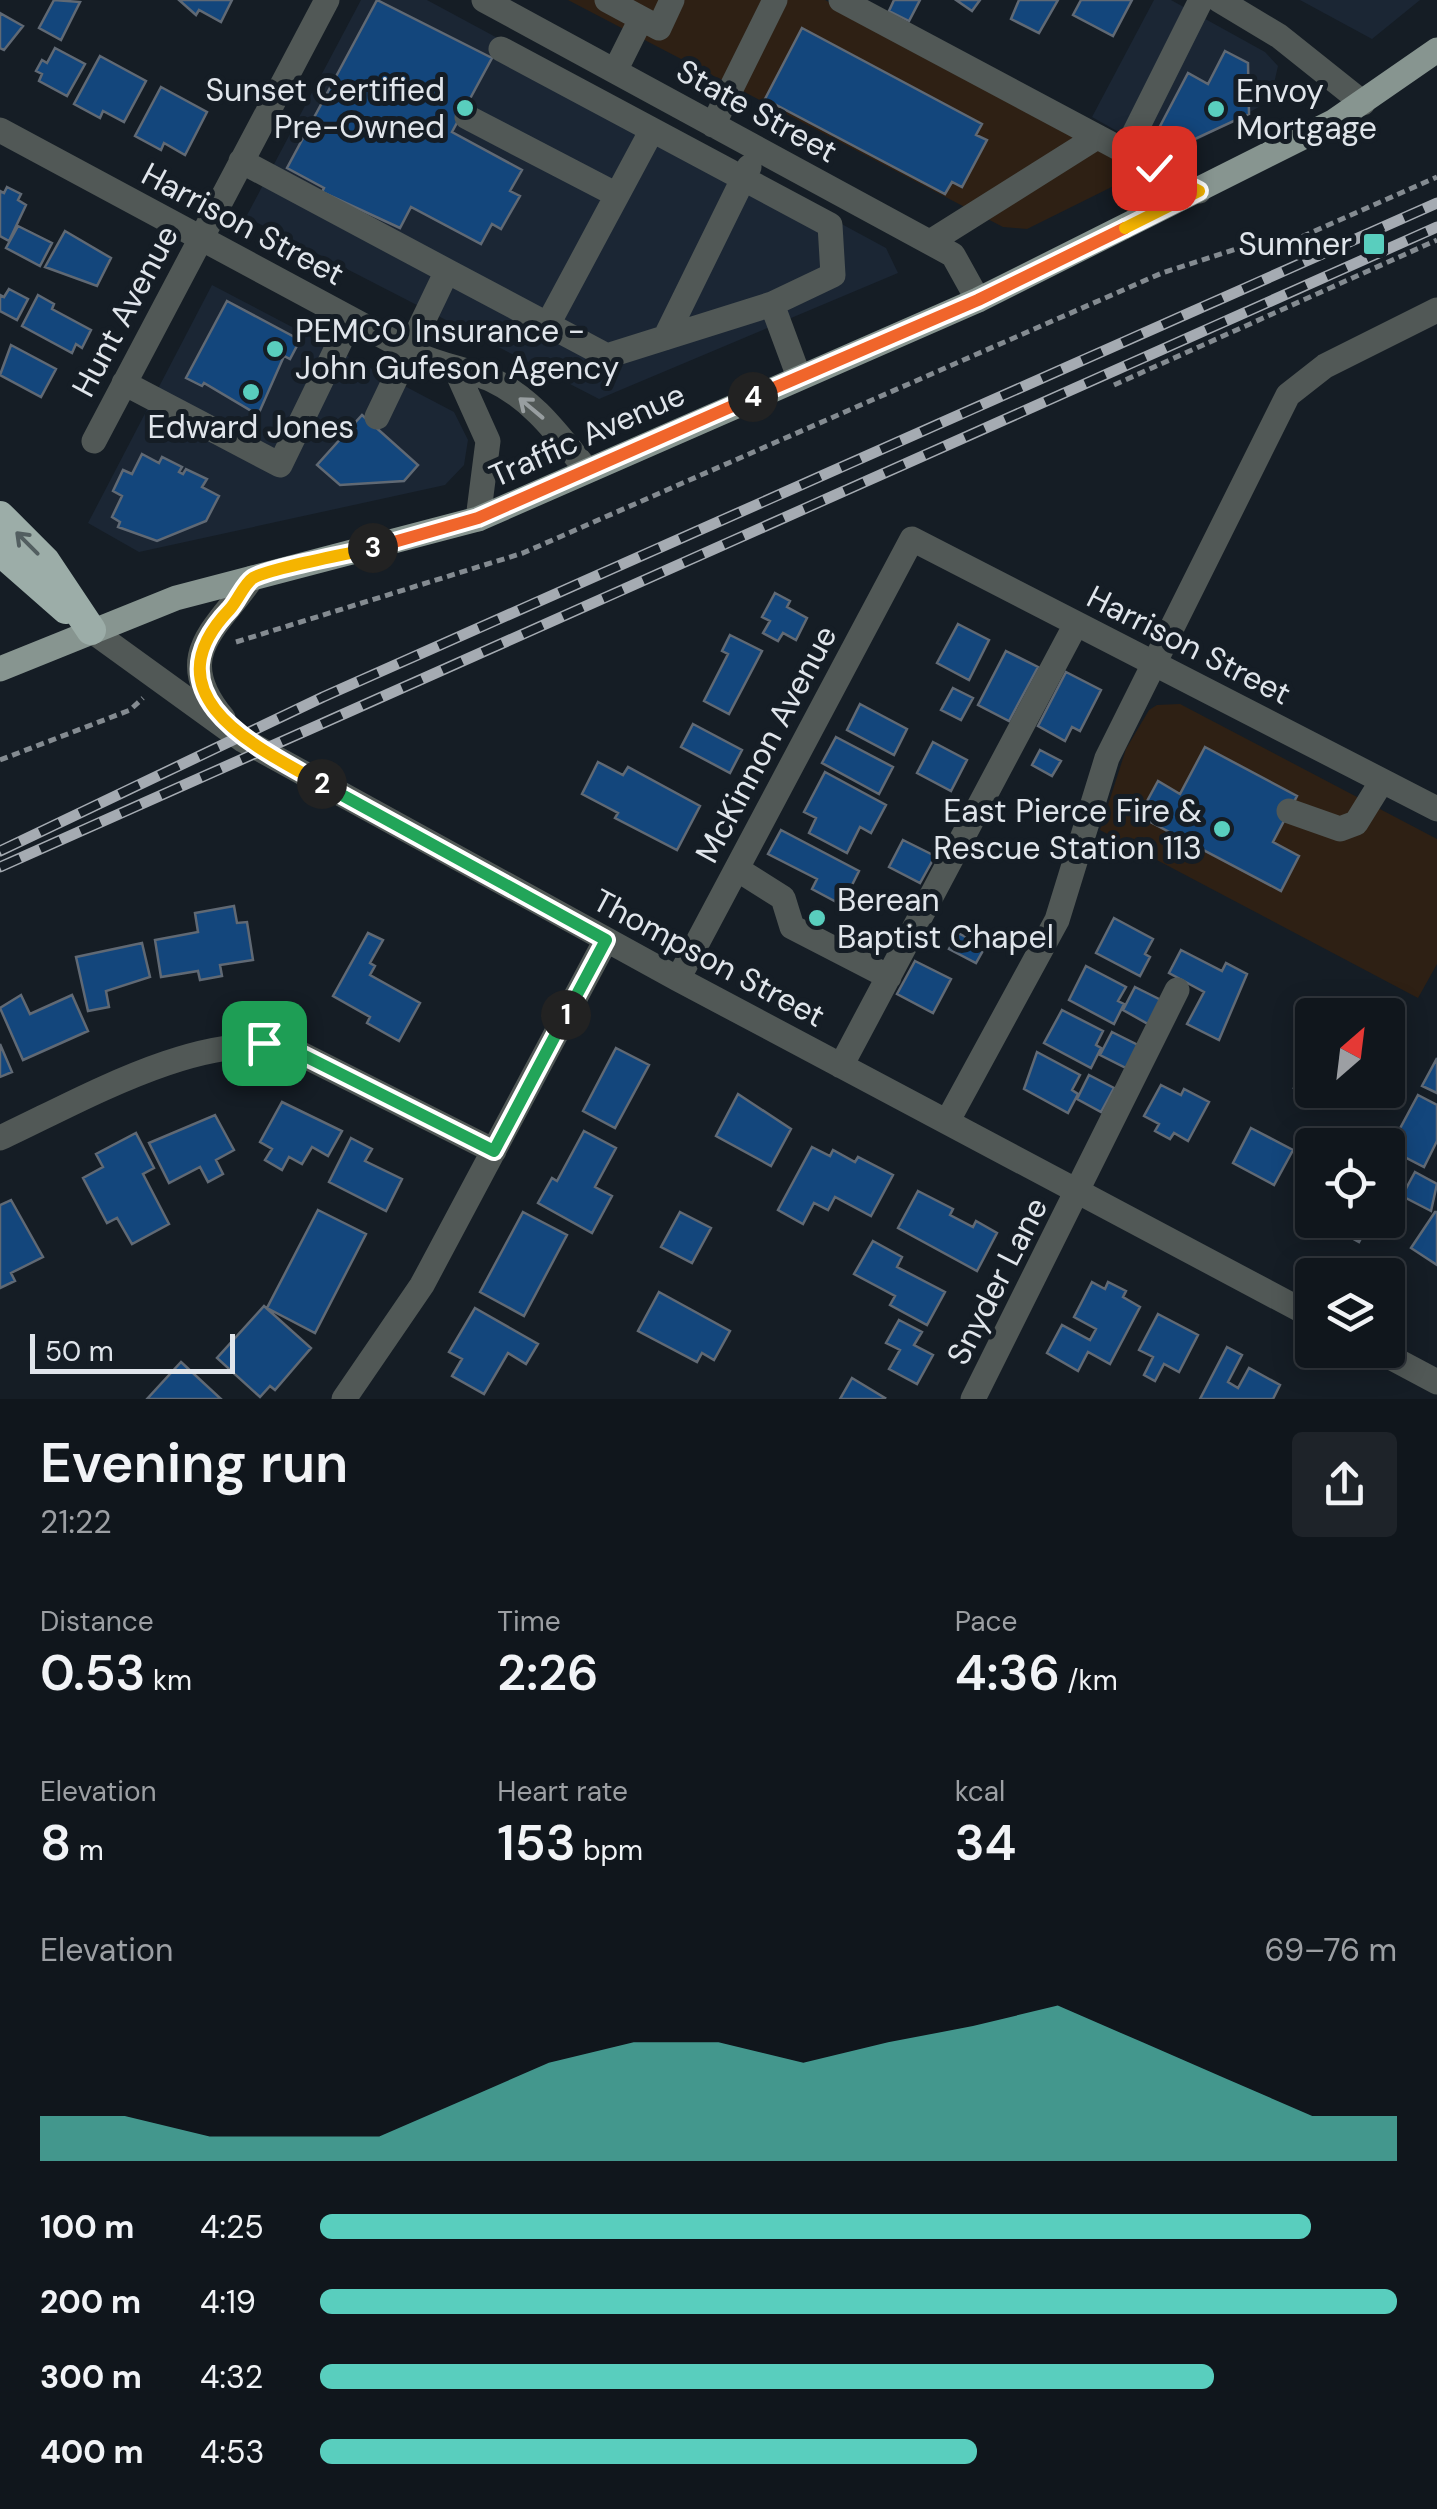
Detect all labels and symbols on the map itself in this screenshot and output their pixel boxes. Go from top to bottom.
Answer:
street label: State Street [669,50,845,172]
place label: Sunset Certified Pre-Owned [206,69,445,148]
place label: Envoy Mortgage [1236,70,1377,149]
marker: Sunset Certified Pre-Owned [454,97,476,119]
marker: Envoy Mortgage [1205,98,1227,120]
pin [1112,126,1197,211]
street label: Harrison Street [135,153,351,295]
street label: Hunt Avenue [62,218,188,404]
place label: Sumner [1238,223,1352,265]
marker: Sumner [1361,231,1387,257]
place label: PEMCO Insurance - John Gufeson Agency [295,310,620,389]
marker: PEMCO Insurance - John Gufeson Agency [264,338,286,360]
pin: 4 [728,372,778,422]
street label: Traffic Avenue [483,373,691,497]
marker: Edward Jones [240,381,262,403]
one-way arrow [519,397,544,420]
place label: Edward Jones [148,406,354,448]
pin: 3 [348,523,398,573]
one-way arrow [16,532,40,556]
street label: Harrison Street [1080,576,1298,714]
street label: McKinnon Avenue [686,618,846,870]
pin: 2 [297,759,347,809]
place label: East Pierce Fire & Rescue Station 113 [933,790,1202,869]
marker: East Pierce Fire & Rescue Station 113 [1211,818,1233,840]
street label: Thompson Street [586,879,832,1037]
place label: Berean Baptist Chapel [837,879,1054,958]
marker: Berean Baptist Chapel [806,907,828,929]
pin: 1 [541,990,591,1040]
north arrow [1295,998,1405,1108]
pin [222,1001,307,1086]
street label: Snyder Lane [937,1190,1057,1372]
scale bar [30,1329,235,1374]

